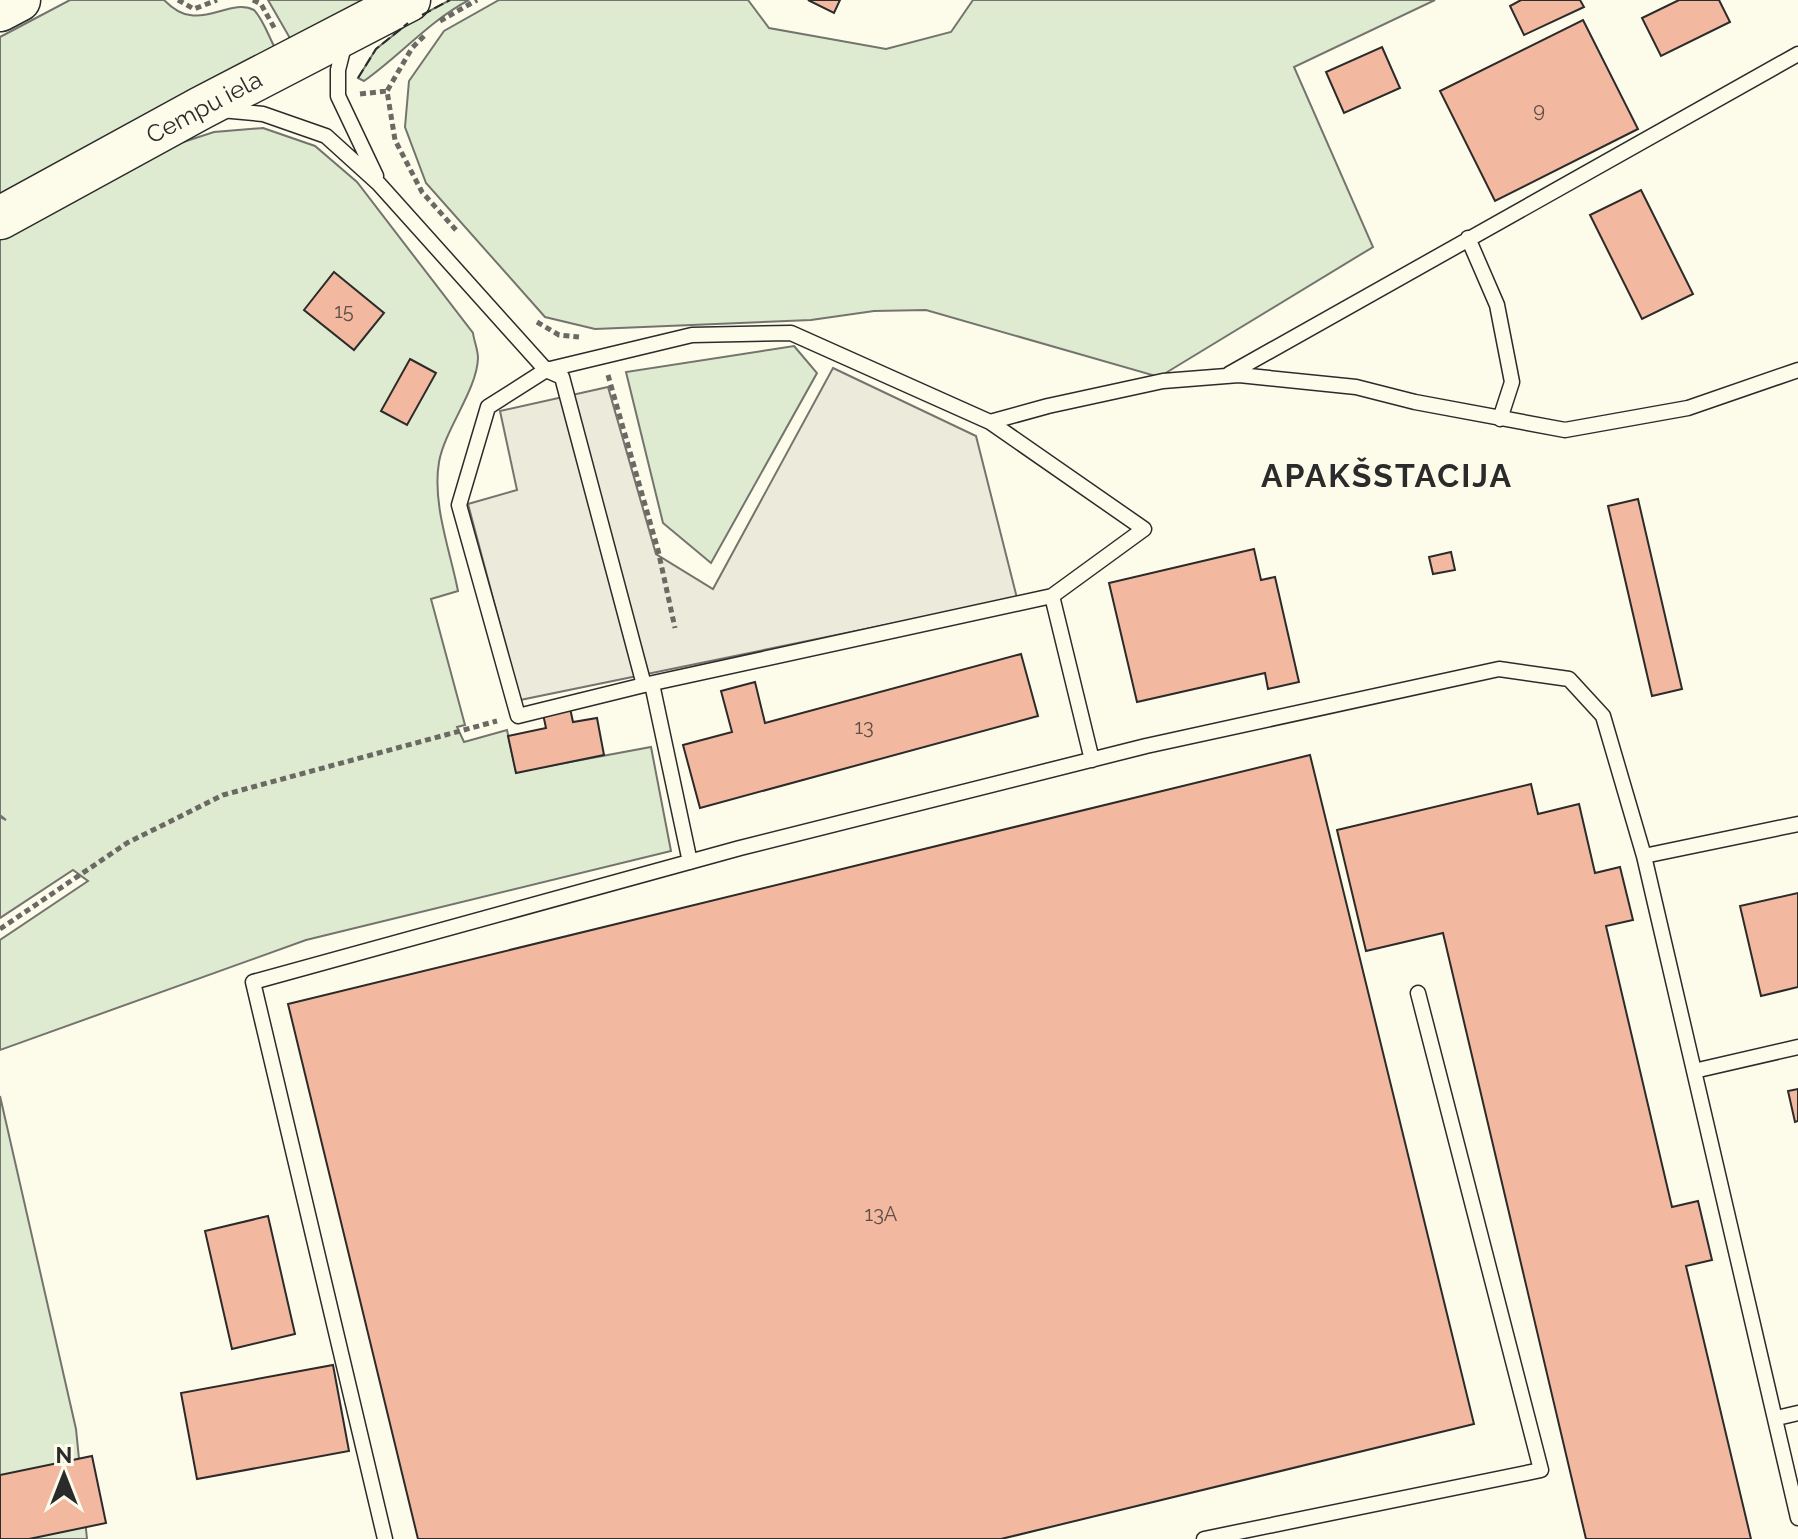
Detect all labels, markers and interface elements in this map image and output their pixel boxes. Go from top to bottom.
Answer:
street label: Cempu iela [141,64,267,150]
house number: 9 [1533,98,1545,122]
house number: 15 [334,299,354,323]
district label: APAKŠSTACIJA [1261,457,1513,494]
house number: 13 [854,715,874,739]
house number: 13A [865,1202,898,1226]
north arrow [24,1435,104,1515]
text: N [56,1442,72,1468]

